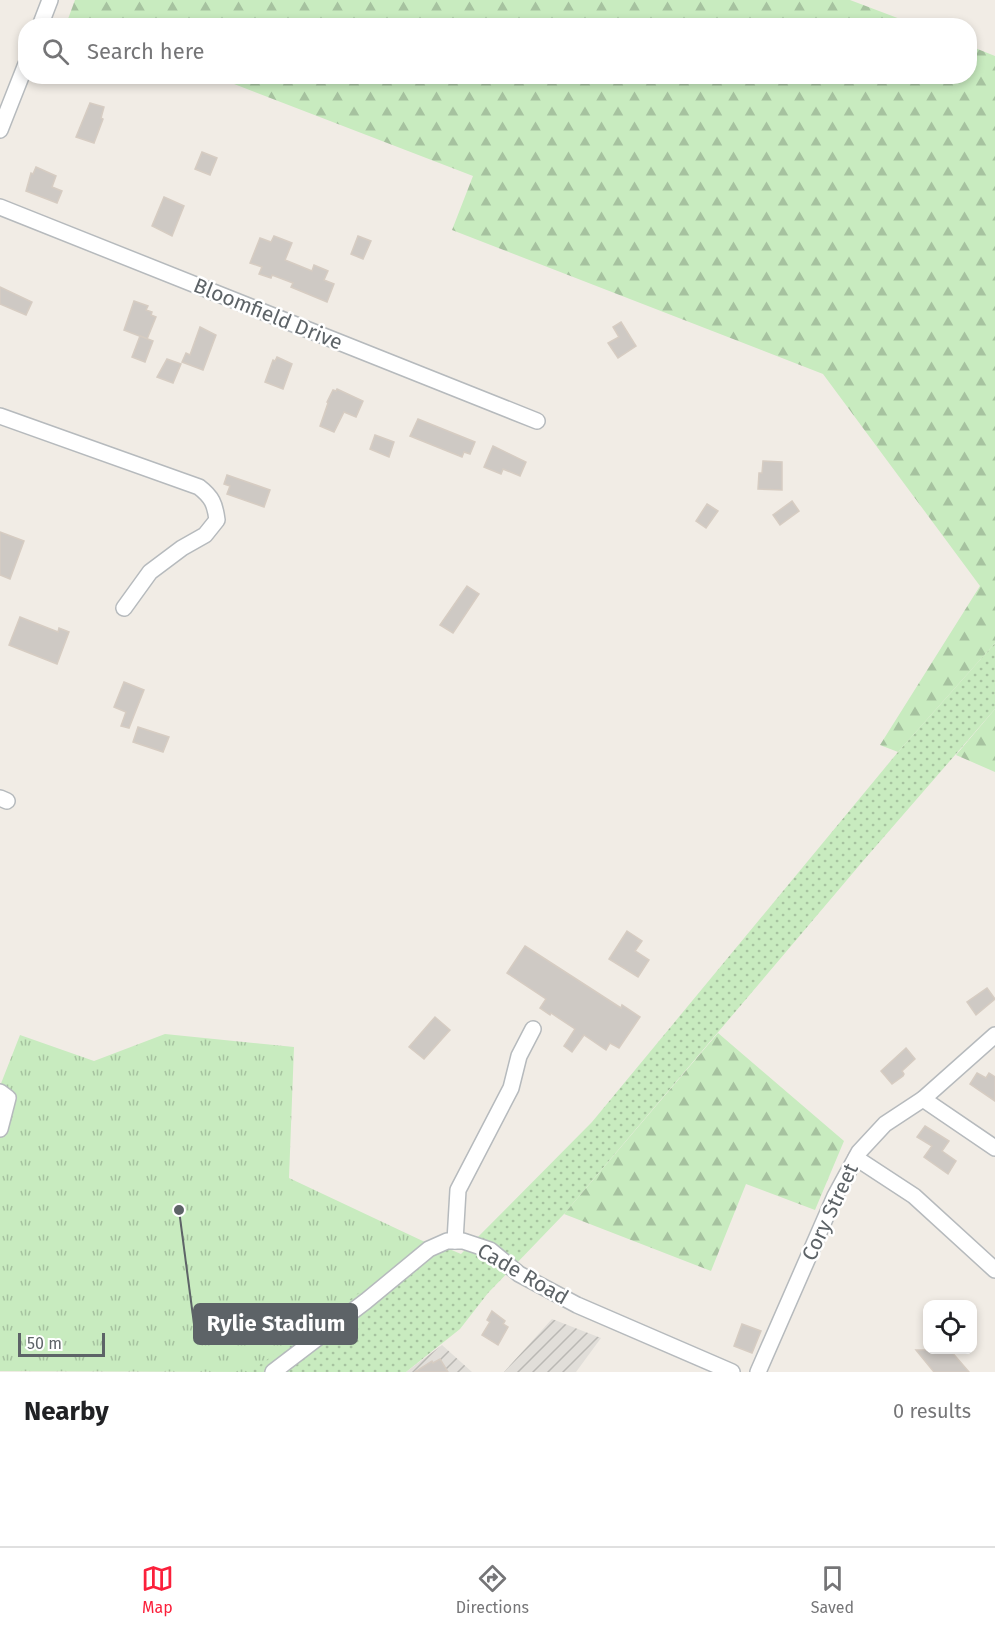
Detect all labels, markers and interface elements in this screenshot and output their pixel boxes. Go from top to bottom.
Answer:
search box [18,18,977,84]
icon: search [39,35,72,68]
text: Search here [87,38,205,65]
street label: Bloomfield Drive [190,272,346,356]
street label: Cory Street [796,1159,864,1265]
street label: Cade Road [473,1237,573,1311]
map controls [923,1300,977,1354]
button: locate [923,1300,977,1354]
callout: Rylie Stadium [194,1304,357,1344]
text: Rylie Stadium [207,1310,345,1337]
scale bar [18,1330,105,1358]
text: 50 m [27,1334,62,1353]
text: Nearby [24,1396,109,1427]
text: 0 results [893,1399,971,1423]
tab: Map [141,1562,174,1617]
tab: Directions [456,1562,529,1617]
tab: Saved [811,1562,854,1617]

